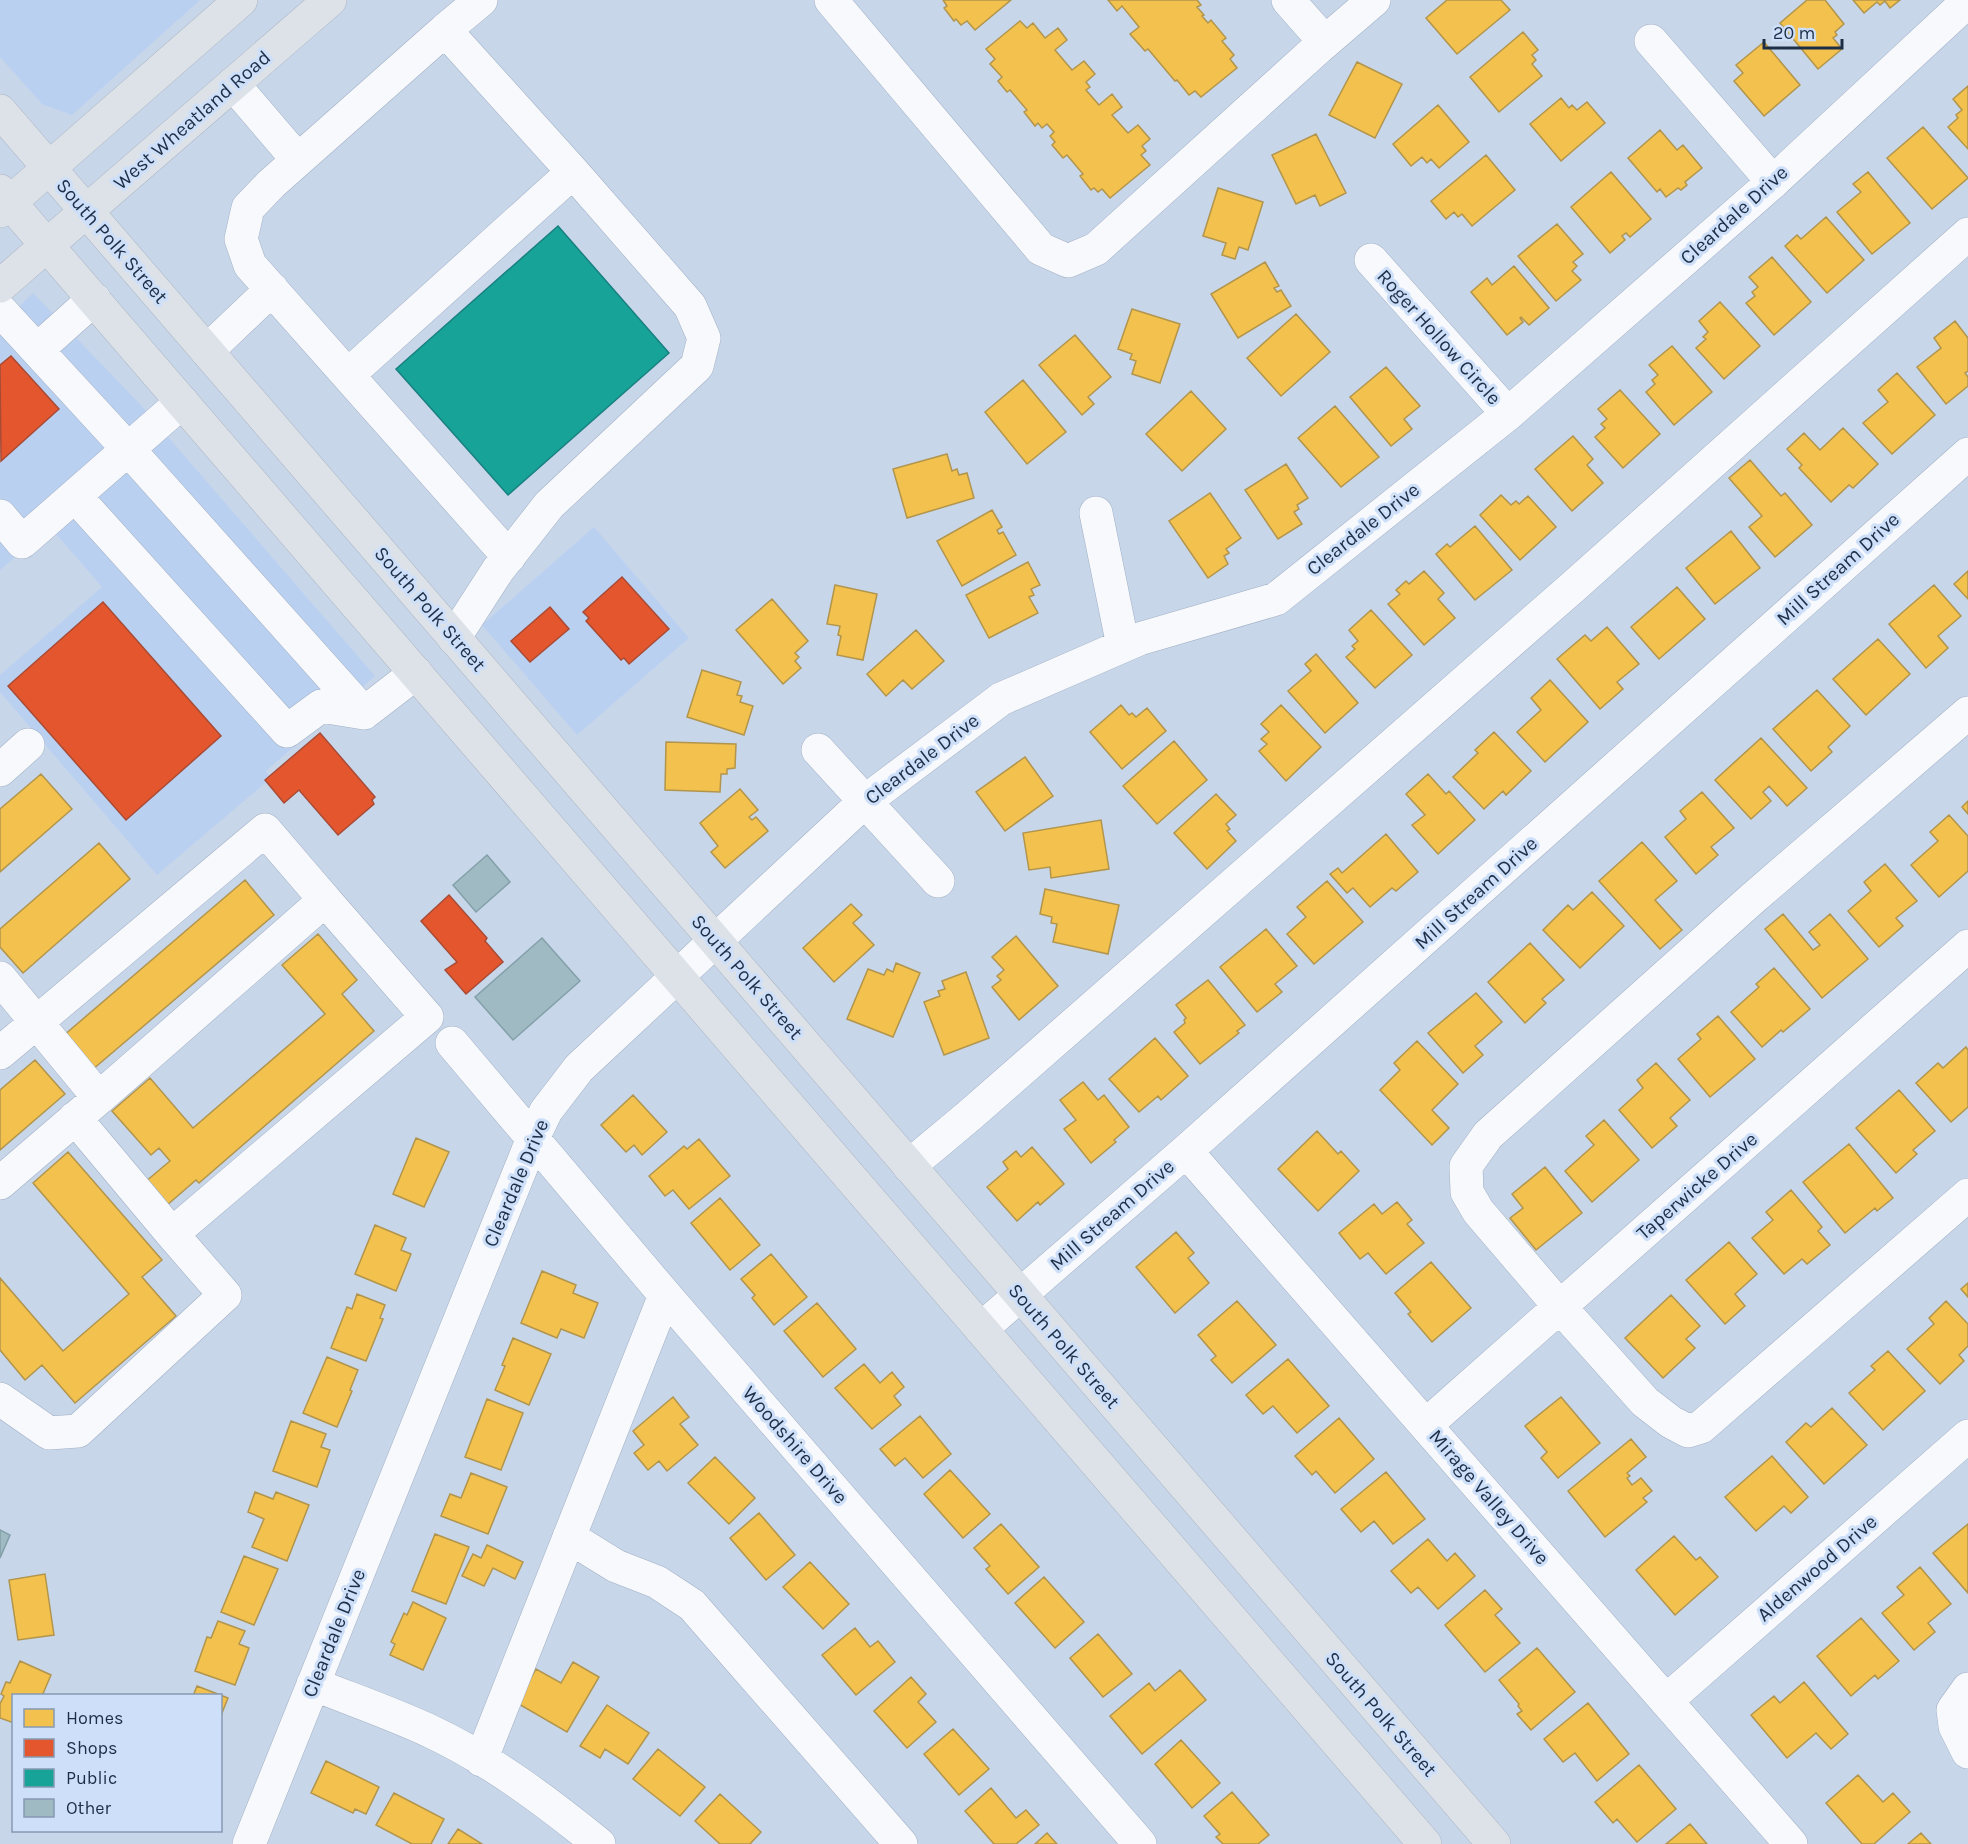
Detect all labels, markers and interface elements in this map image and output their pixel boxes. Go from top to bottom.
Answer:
scale bar [1764,12,1842,50]
text: 20 m [1773,22,1815,44]
street label: West Wheatland Road [109,46,275,194]
street label: Cleardale Drive [1676,161,1792,269]
street label: South Polk Street [51,174,173,309]
street label: Roger Hollow Circle [1372,265,1506,409]
street label: Cleardale Drive [1302,478,1424,580]
street label: Mill Stream Drive [1772,508,1904,630]
street label: South Polk Street [369,542,491,677]
street label: Cleardale Drive [861,709,983,809]
street label: Mill Stream Drive [1410,832,1542,954]
street label: South Polk Street [686,910,808,1045]
street label: Cleardale Drive [479,1116,553,1250]
street label: Taperwicke Drive [1632,1127,1762,1245]
street label: Mill Stream Drive [1045,1155,1179,1275]
street label: South Polk Street [1003,1279,1125,1414]
street label: Woodshire Drive [738,1381,852,1509]
street label: Mirage Valley Drive [1424,1425,1554,1569]
street label: Aldenwood Drive [1752,1510,1882,1626]
street label: Cleardale Drive [298,1565,370,1701]
street label: South Polk Street [1320,1647,1442,1782]
legend [12,1694,222,1832]
text: Homes [66,1707,123,1729]
text: Shops [66,1737,118,1759]
text: Public [66,1767,117,1789]
text: Other [66,1797,111,1819]

